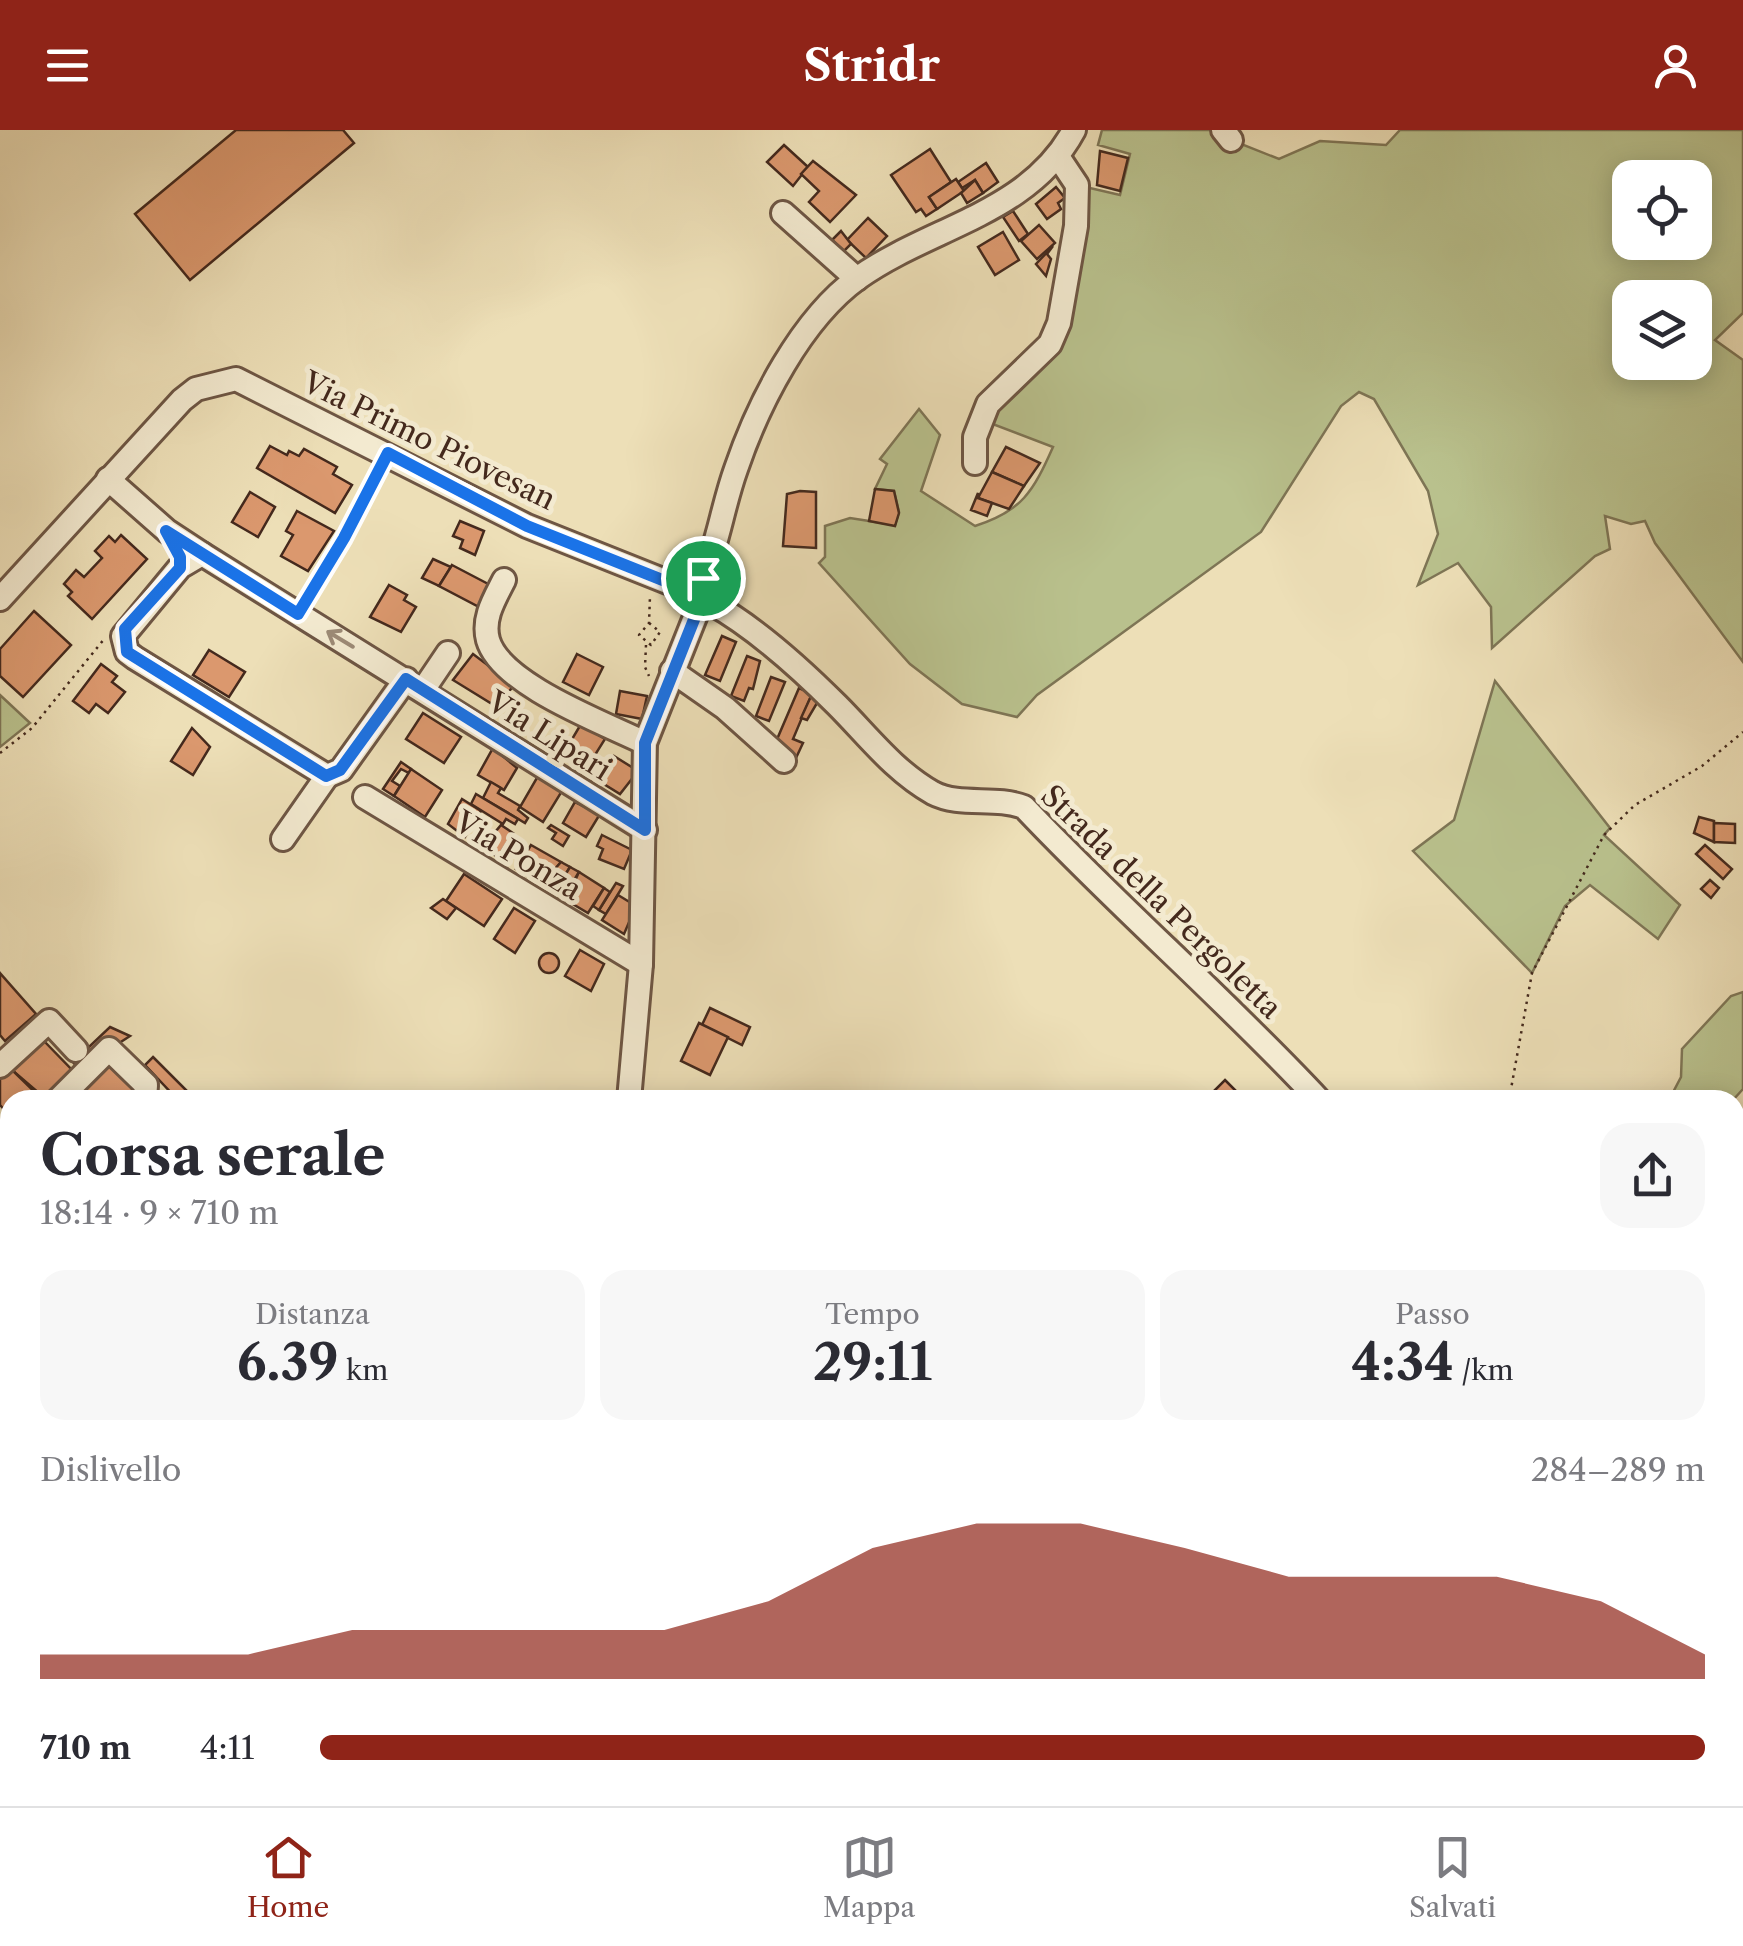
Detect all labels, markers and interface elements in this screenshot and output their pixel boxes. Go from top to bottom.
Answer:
text: Stridr [803,37,940,93]
icon: menu [40,38,95,93]
icon: person [1648,38,1703,93]
map controls [1612,160,1712,380]
button: locate [1612,160,1712,260]
button: layers [1612,280,1712,380]
street label: Via Primo Piovesan [296,363,562,518]
pin [661,536,746,621]
icon: arrive [676,551,731,606]
one-way arrow [326,629,355,649]
street label: Via Lipari [480,682,618,788]
street label: Strada della Pergoletta [1033,777,1289,1026]
street label: Via Ponza [447,803,589,908]
text: Corsa serale [40,1122,385,1189]
button: share [1600,1123,1705,1228]
text: 18:14 · 9 × 710 m [40,1193,279,1232]
text: Distanza [255,1297,370,1331]
text: Tempo [825,1297,920,1331]
text: Passo [1395,1297,1470,1331]
text: 6.39 [237,1331,339,1393]
text: 29:11 [813,1331,932,1393]
text: 4:34 [1351,1331,1454,1393]
text: km [339,1353,388,1387]
text: /km [1454,1353,1514,1387]
text: Dislivello [40,1450,182,1489]
text: 284–289 m [1531,1450,1705,1489]
text: 710 m [40,1728,131,1767]
text: 4:11 [200,1728,254,1767]
tab: Home [247,1830,329,1924]
tab: Mappa [823,1830,915,1924]
tab: Salvati [1409,1830,1496,1924]

